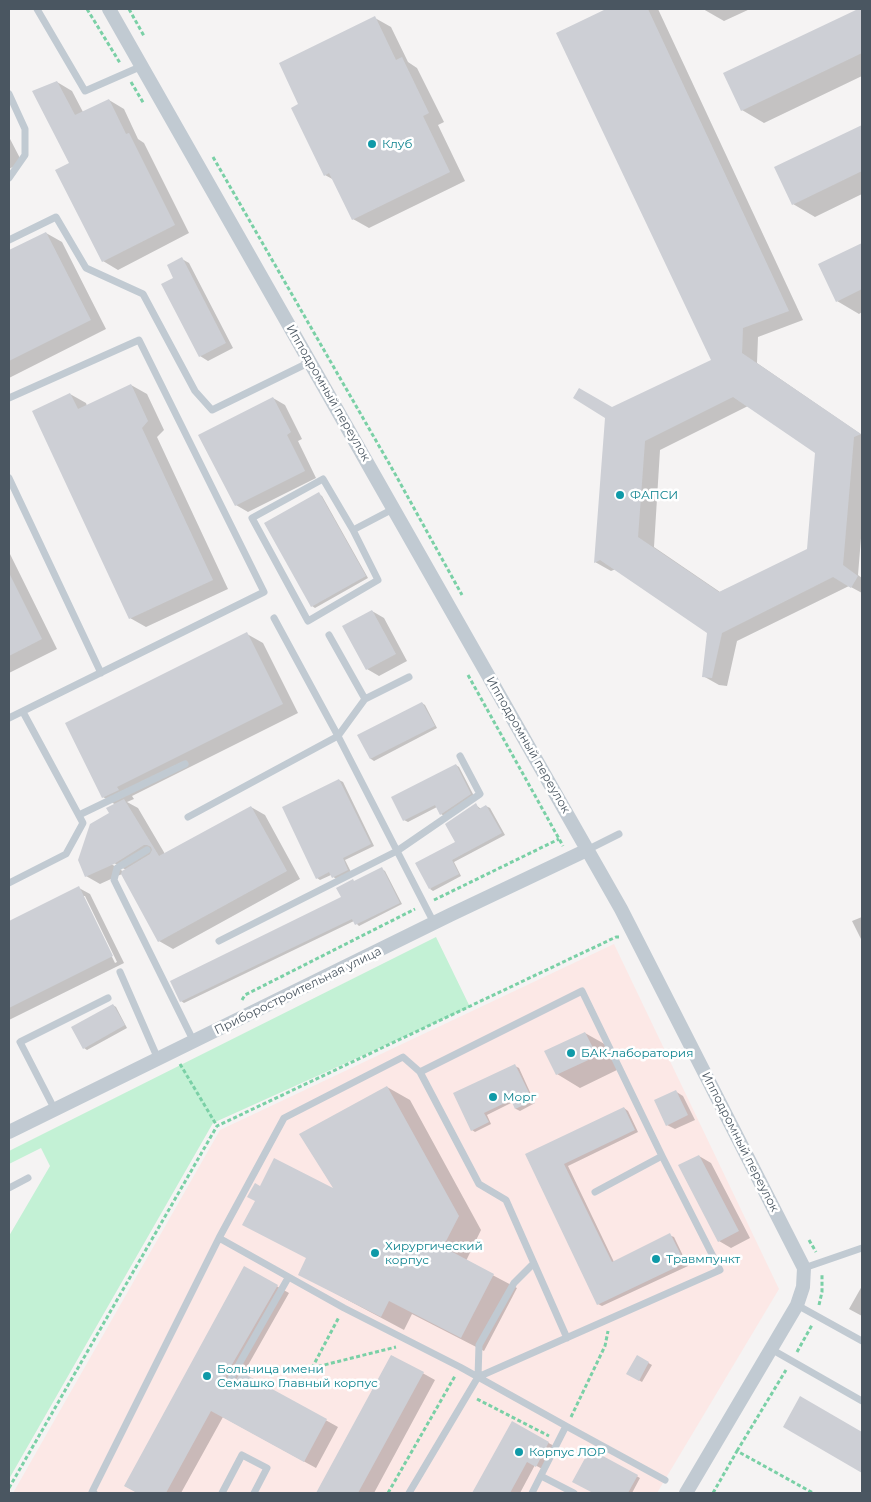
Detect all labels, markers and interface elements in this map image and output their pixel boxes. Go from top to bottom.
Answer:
place label: Клуб [382,137,412,151]
marker: Клуб [366,138,378,150]
street label: Ипподромный переулок [283,322,373,464]
place label: ФАПСИ [630,488,678,502]
marker: ФАПСИ [614,489,626,501]
street label: Ипподромный переулок [483,674,573,816]
street label: Приборостроительная улица [212,944,384,1038]
place label: БАК-лаборатория [581,1046,693,1060]
marker: БАК-лаборатория [565,1047,577,1059]
street label: Ипподромный переулок [698,1070,782,1214]
place label: Морг [503,1090,536,1104]
marker: Морг [487,1091,499,1103]
place label: Хирургический корпус [385,1239,483,1267]
marker: Хирургический корпус [369,1247,381,1259]
place label: Травмпункт [666,1252,740,1266]
marker: Травмпункт [650,1253,662,1265]
place label: Больница имени Семашко Главный корпус [217,1362,378,1390]
marker: Больница имени Семашко Главный корпус [201,1370,213,1382]
place label: Корпус ЛОР [529,1445,606,1459]
marker: Корпус ЛОР [513,1446,525,1458]

